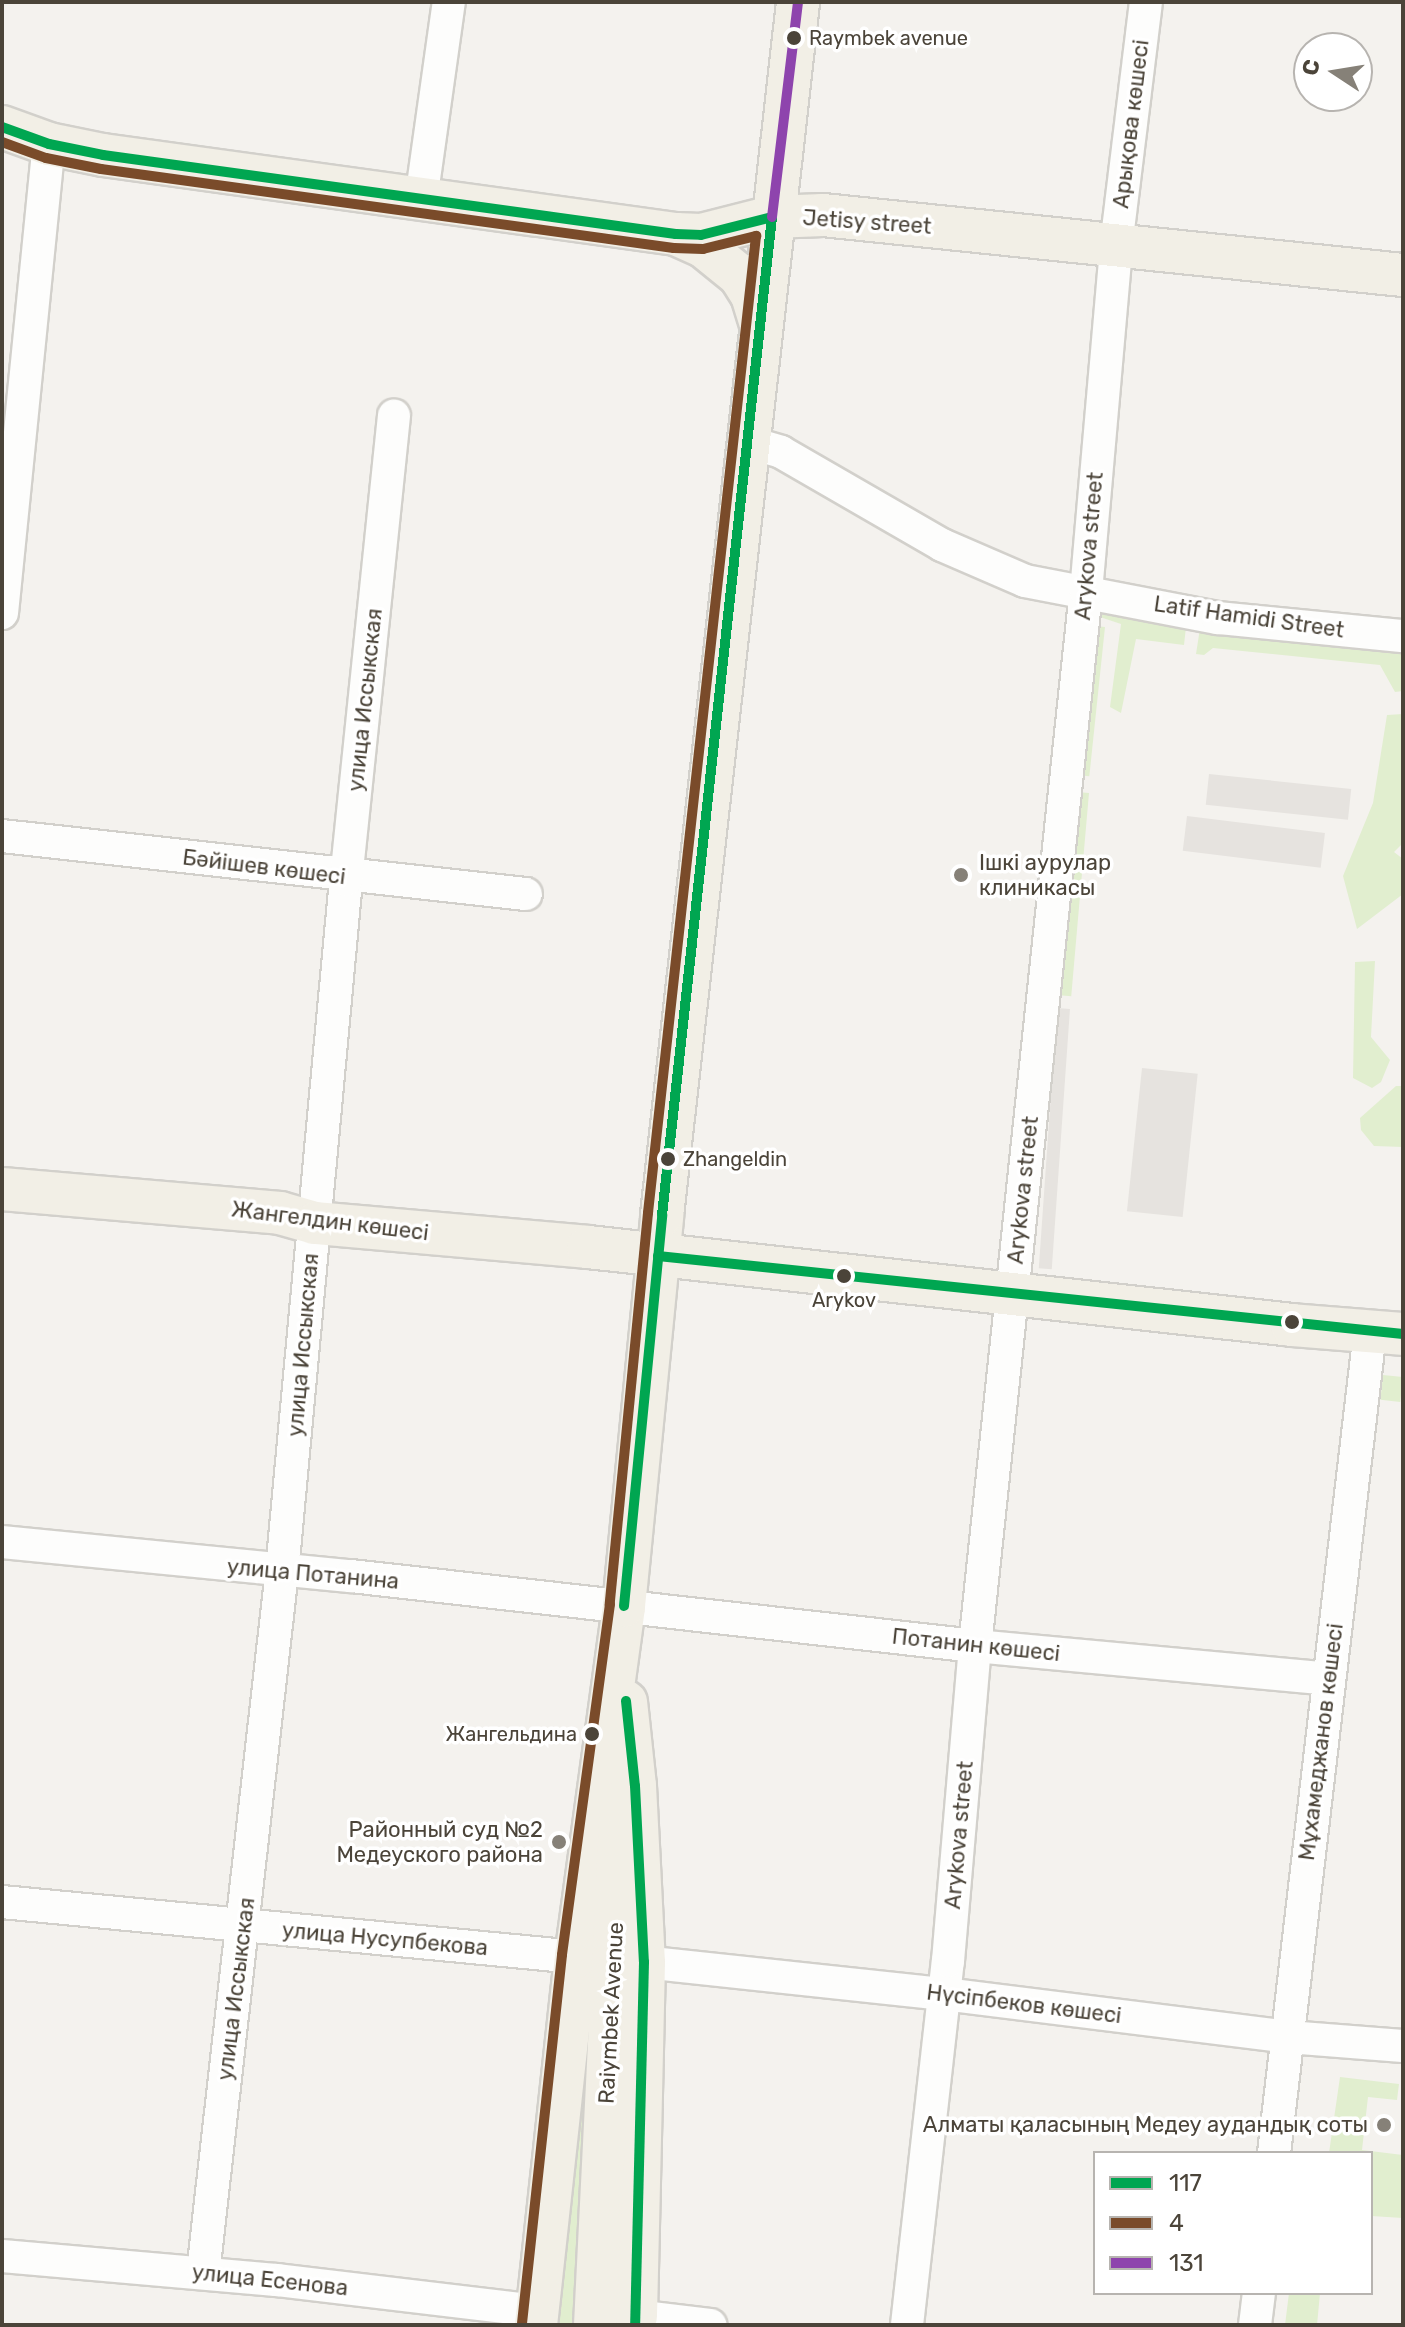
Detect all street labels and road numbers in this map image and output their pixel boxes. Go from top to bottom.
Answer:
street label: Арықова көшесі [1108,38,1154,210]
street label: Jetisy street [801,204,933,240]
street label: Arykova street [1069,471,1109,621]
street label: Latif Hamidi Street [1152,591,1346,643]
street label: улица Иссыкская [342,607,388,793]
street label: Бәйішев көшесі [181,844,347,890]
street label: Arykova street [1002,1115,1044,1265]
street label: Жангелдин көшесі [230,1196,430,1246]
street label: улица Иссыкская [282,1252,324,1438]
street label: улица Потанина [226,1553,400,1595]
street label: Мұхамеджанов көшесі [1293,1622,1349,1862]
street label: Потанин көшесі [891,1623,1061,1667]
street label: Arykova street [939,1760,979,1910]
street label: улица Иссыкская [212,1896,260,2082]
street label: улица Нусупбекова [281,1917,489,1961]
street label: Raiymbek Avenue [593,1921,629,2105]
street label: Нүсіпбеков көшесі [925,1979,1123,2029]
street label: улица Есенова [191,2259,349,2301]

